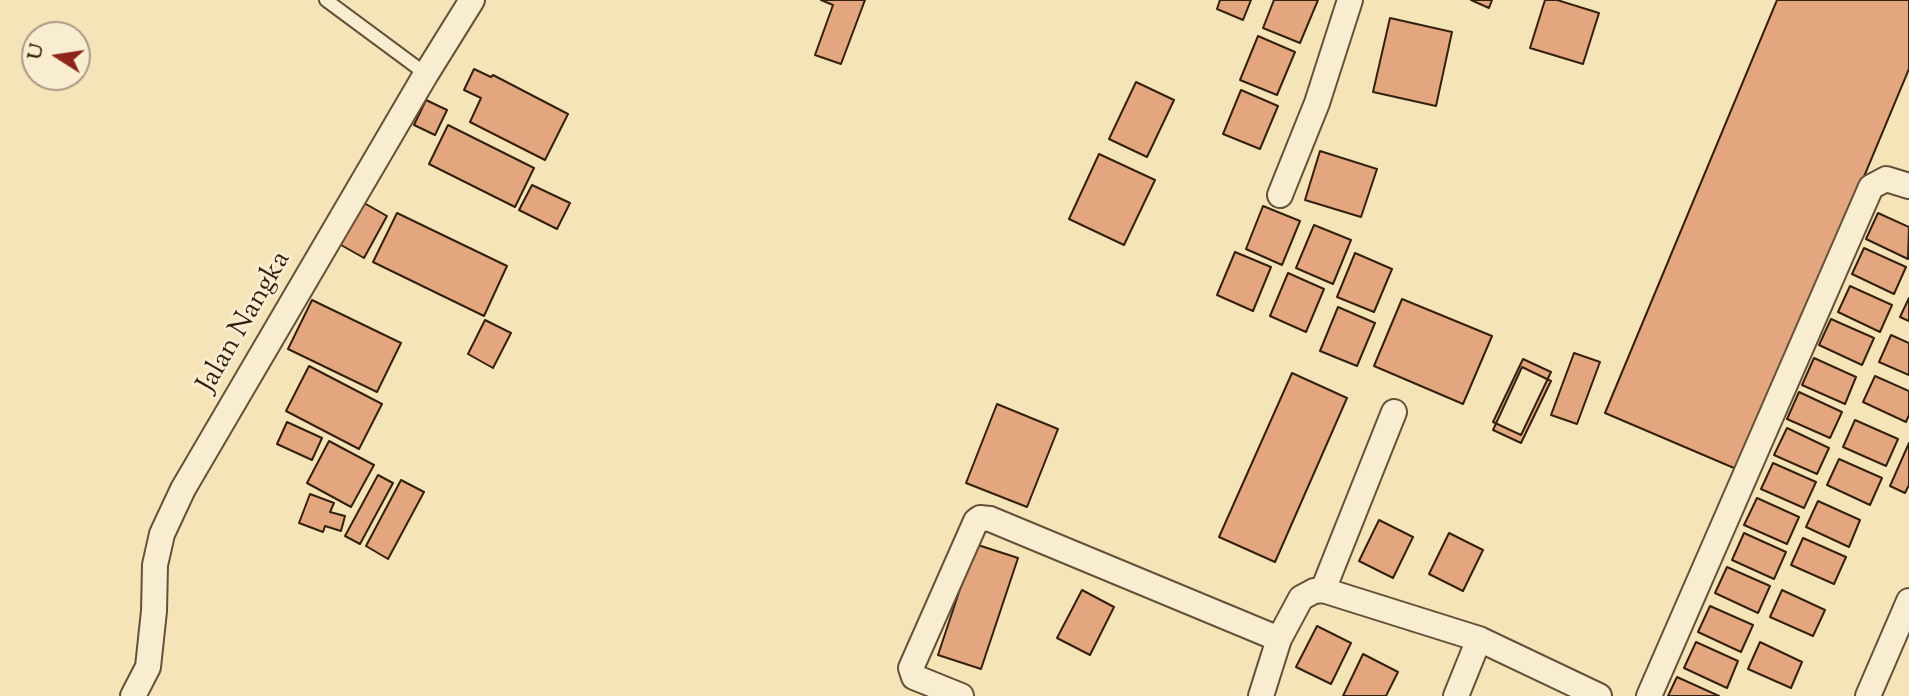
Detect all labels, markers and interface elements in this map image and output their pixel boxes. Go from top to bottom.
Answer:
north arrow [21,21,91,91]
text: U [22,42,52,62]
street label: Jalan Nangka [192,246,300,400]

